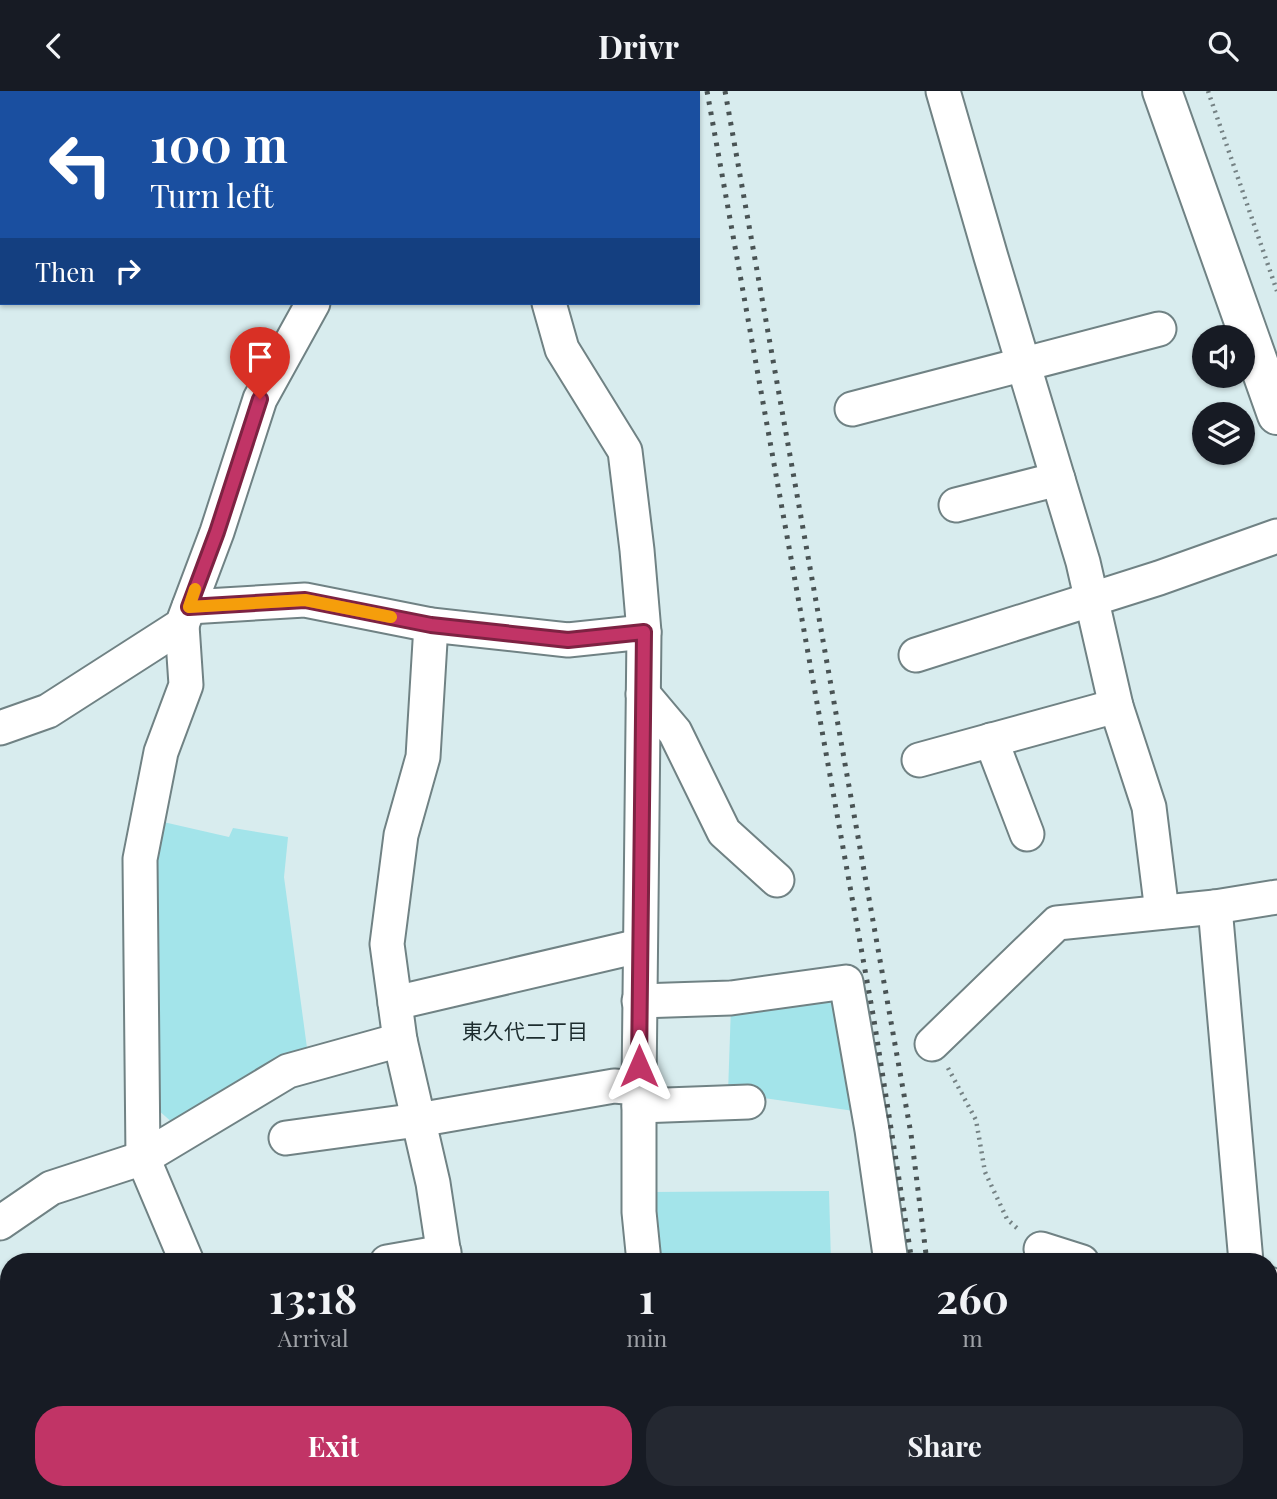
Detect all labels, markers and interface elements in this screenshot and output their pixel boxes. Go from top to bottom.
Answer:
text: Drivr [598,24,679,67]
icon: back [35,27,73,65]
icon: search [1204,27,1242,65]
text: 100 m [150,110,288,175]
icon: left [35,119,126,210]
text: Turn left [150,173,274,216]
icon: right [109,252,147,290]
text: Then [35,254,95,289]
map controls [1192,325,1255,465]
button: sound [1192,325,1255,388]
pin [230,327,290,399]
icon: arrive [241,338,279,376]
button: layers [1192,402,1255,465]
district label: 東久代二丁目 [462,1016,588,1044]
position arrow [602,1029,676,1103]
text: 13:18 [269,1269,357,1325]
text: 1 [639,1269,655,1325]
text: 260 [936,1269,1009,1325]
text: Arrival [278,1322,349,1353]
text: min [626,1322,667,1353]
text: m [962,1322,983,1353]
button: Exit [35,1406,632,1486]
button: Share [646,1406,1243,1486]

